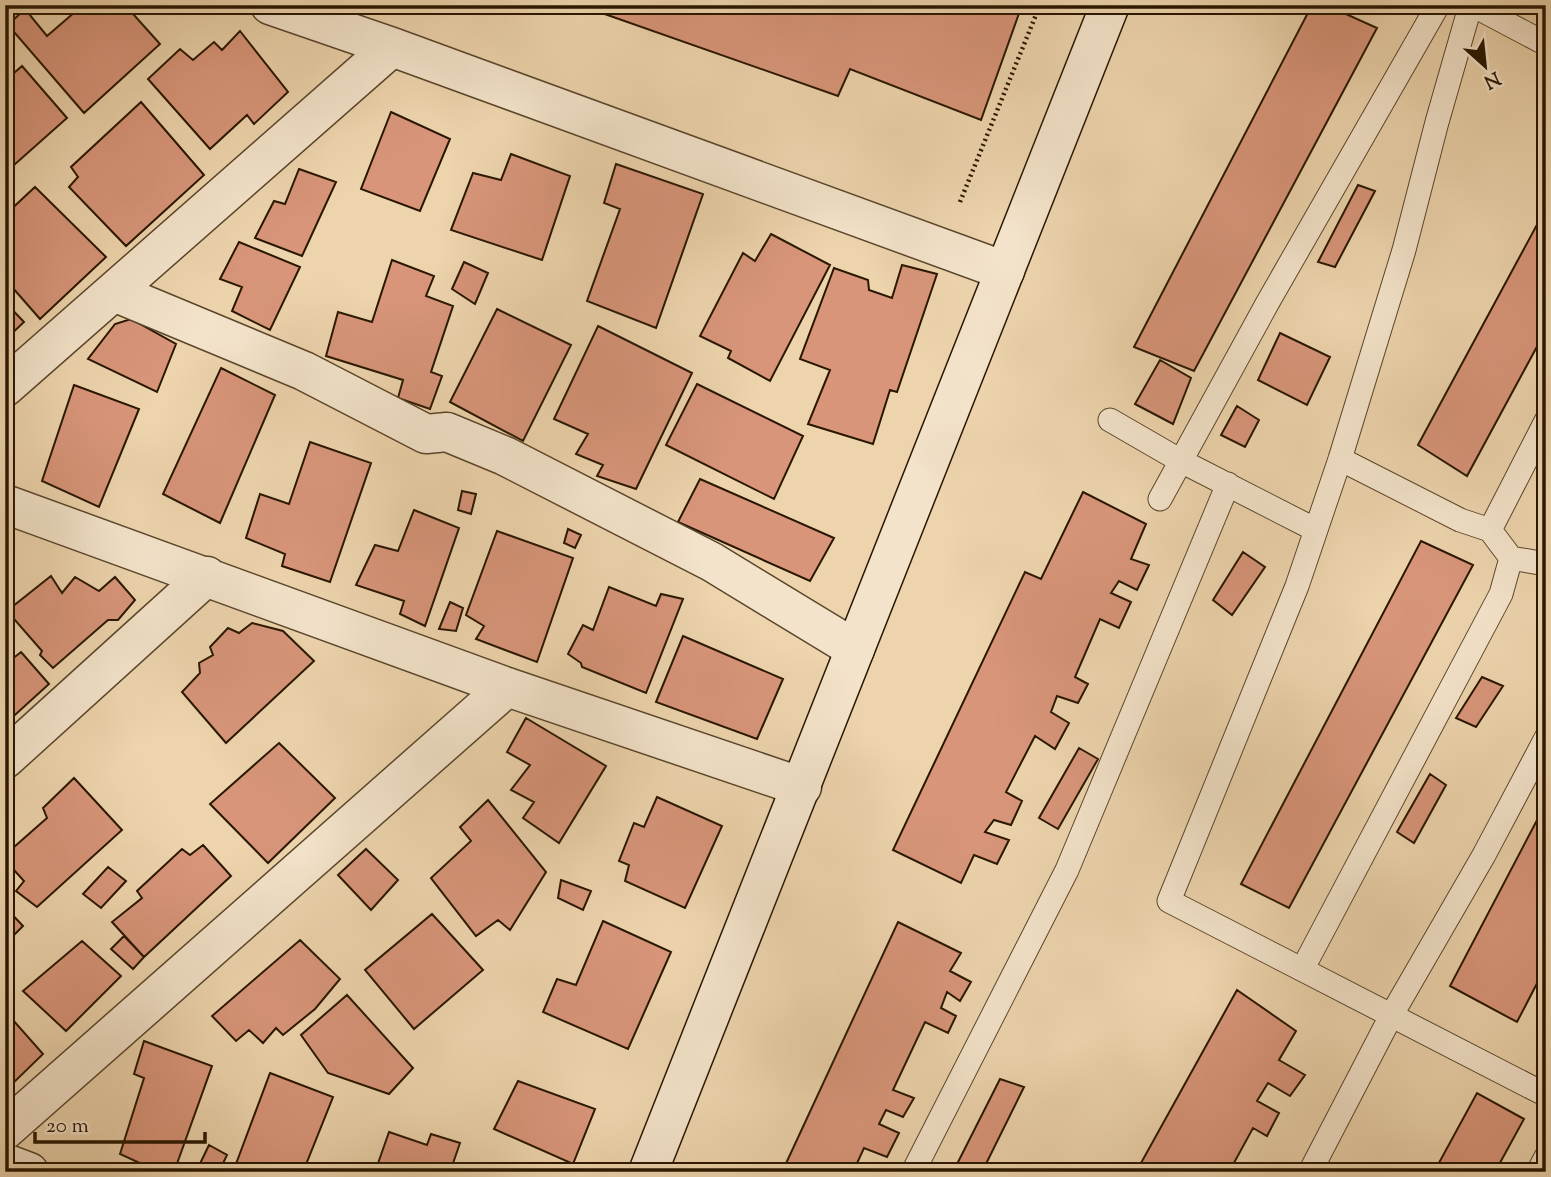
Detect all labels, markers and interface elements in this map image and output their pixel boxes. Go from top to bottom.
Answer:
north arrow [1450,32,1520,102]
text: N [1479,63,1504,94]
scale bar [35,1100,205,1144]
text: 20 m [46,1112,89,1142]

